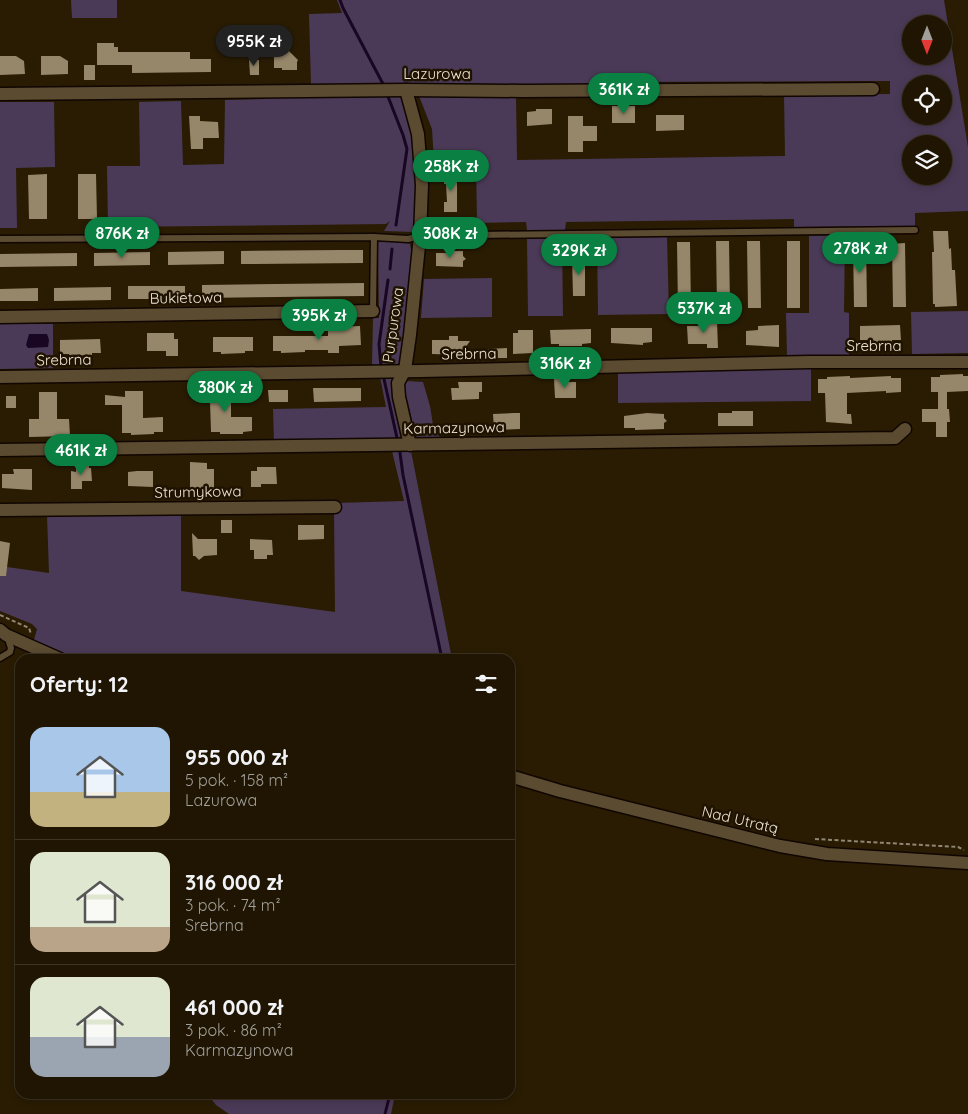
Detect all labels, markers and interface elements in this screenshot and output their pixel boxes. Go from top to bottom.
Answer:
north arrow [902,15,952,65]
map controls [902,15,952,185]
pin: 955K zł [208,24,300,67]
text: 955K zł [227,31,281,51]
street label: Lazurowa [403,64,471,83]
pin: 361K zł [578,72,670,115]
button: locate [902,75,952,125]
text: 361K zł [599,79,649,99]
button: layers [902,135,952,185]
pin: 258K zł [405,150,497,192]
text: 258K zł [424,156,478,176]
pin: 876K zł [76,216,168,259]
pin: 308K zł [404,216,496,259]
text: 876K zł [96,223,148,243]
text: 308K zł [423,223,477,243]
pin: 278K zł [814,232,906,274]
pin: 329K zł [533,234,625,276]
text: 278K zł [833,238,887,258]
text: 329K zł [552,240,606,260]
street label: Purpurowa [378,286,407,364]
street label: Bukietowa [150,287,222,308]
pin: 537K zł [658,292,750,334]
pin: 395K zł [273,298,365,341]
text: 537K zł [677,298,731,318]
text: 395K zł [292,305,346,325]
street label: Srebrna [847,336,901,355]
street label: Srebrna [441,344,497,363]
pin: 316K zł [519,346,611,389]
street label: Srebrna [36,350,92,369]
text: 316K zł [540,353,590,373]
pin: 380K zł [179,370,271,413]
text: 380K zł [198,377,252,397]
street label: Karmazynowa [403,417,505,438]
pin: 461K zł [35,434,127,476]
text: 461K zł [55,440,107,460]
street label: Strumykowa [154,481,242,502]
icon: filters [472,670,500,698]
text: Oferty: 12 [30,671,129,697]
text: 955 000 zł [185,744,287,770]
icon: home [70,747,130,807]
text: 5 pok. · 158 m² [185,770,288,790]
text: Lazurowa [185,790,257,810]
street label: Nad Utratą [700,802,780,838]
text: 316 000 zł [185,869,282,895]
icon: home [70,872,130,932]
text: 3 pok. · 74 m² [185,895,280,915]
text: Srebrna [185,915,244,935]
text: 461 000 zł [185,994,283,1020]
icon: home [70,997,130,1057]
text: 3 pok. · 86 m² [185,1020,282,1040]
text: Karmazynowa [185,1040,293,1060]

